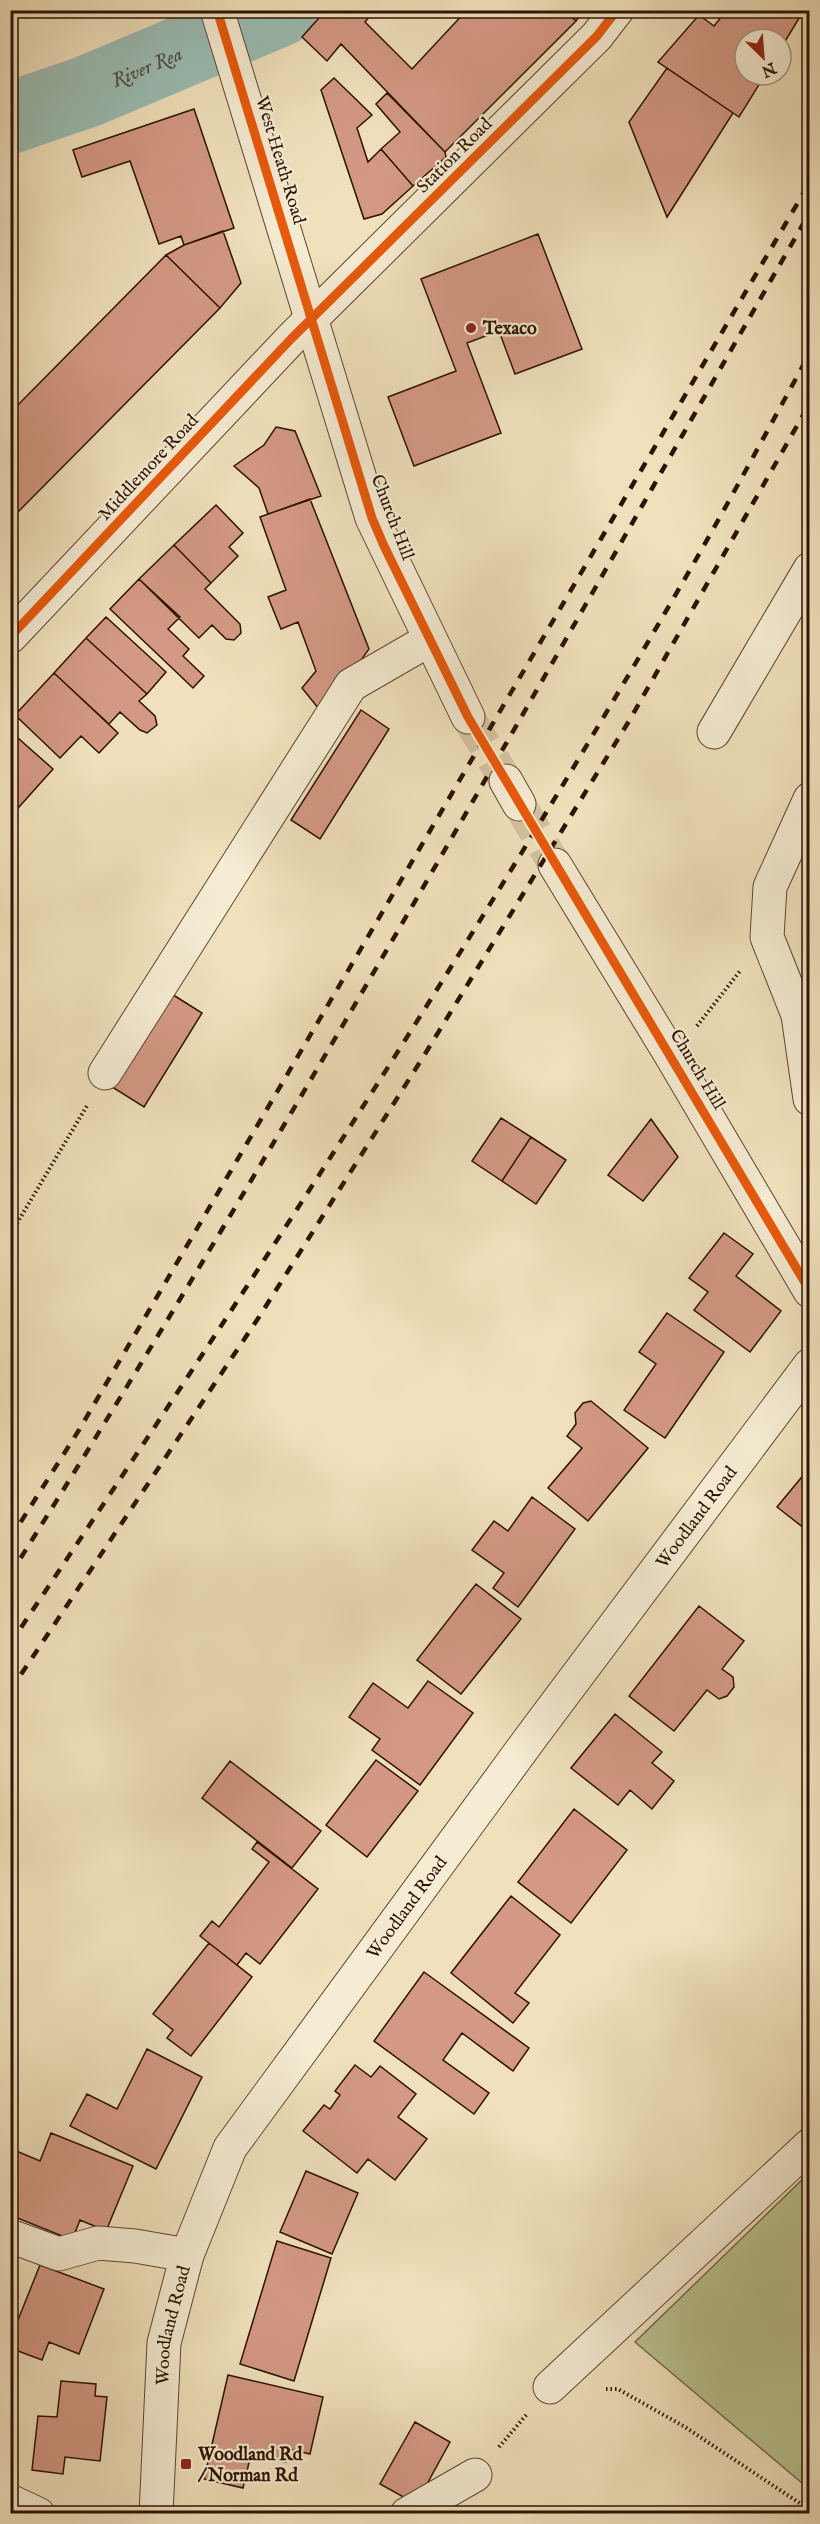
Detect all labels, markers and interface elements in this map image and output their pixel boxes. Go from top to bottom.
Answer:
north arrow [733,27,793,87]
water label: River Rea [108,42,186,94]
text: N [758,56,780,81]
street label: West Heath Road [249,94,310,228]
street label: Station Road [412,113,498,199]
place label: Texaco [482,318,537,341]
marker: Texaco [464,321,478,335]
street label: Middlemore Road [94,410,204,526]
street label: Church Hill [365,472,418,564]
street label: Church Hill [664,1025,730,1114]
street label: Woodland Road [652,1462,743,1573]
street label: Woodland Road [362,1852,453,1964]
street label: Woodland Road [152,2263,197,2386]
place label: Woodland Rd / Norman Rd [197,2444,303,2488]
marker: Woodland Rd / Norman Rd [179,2457,193,2471]

